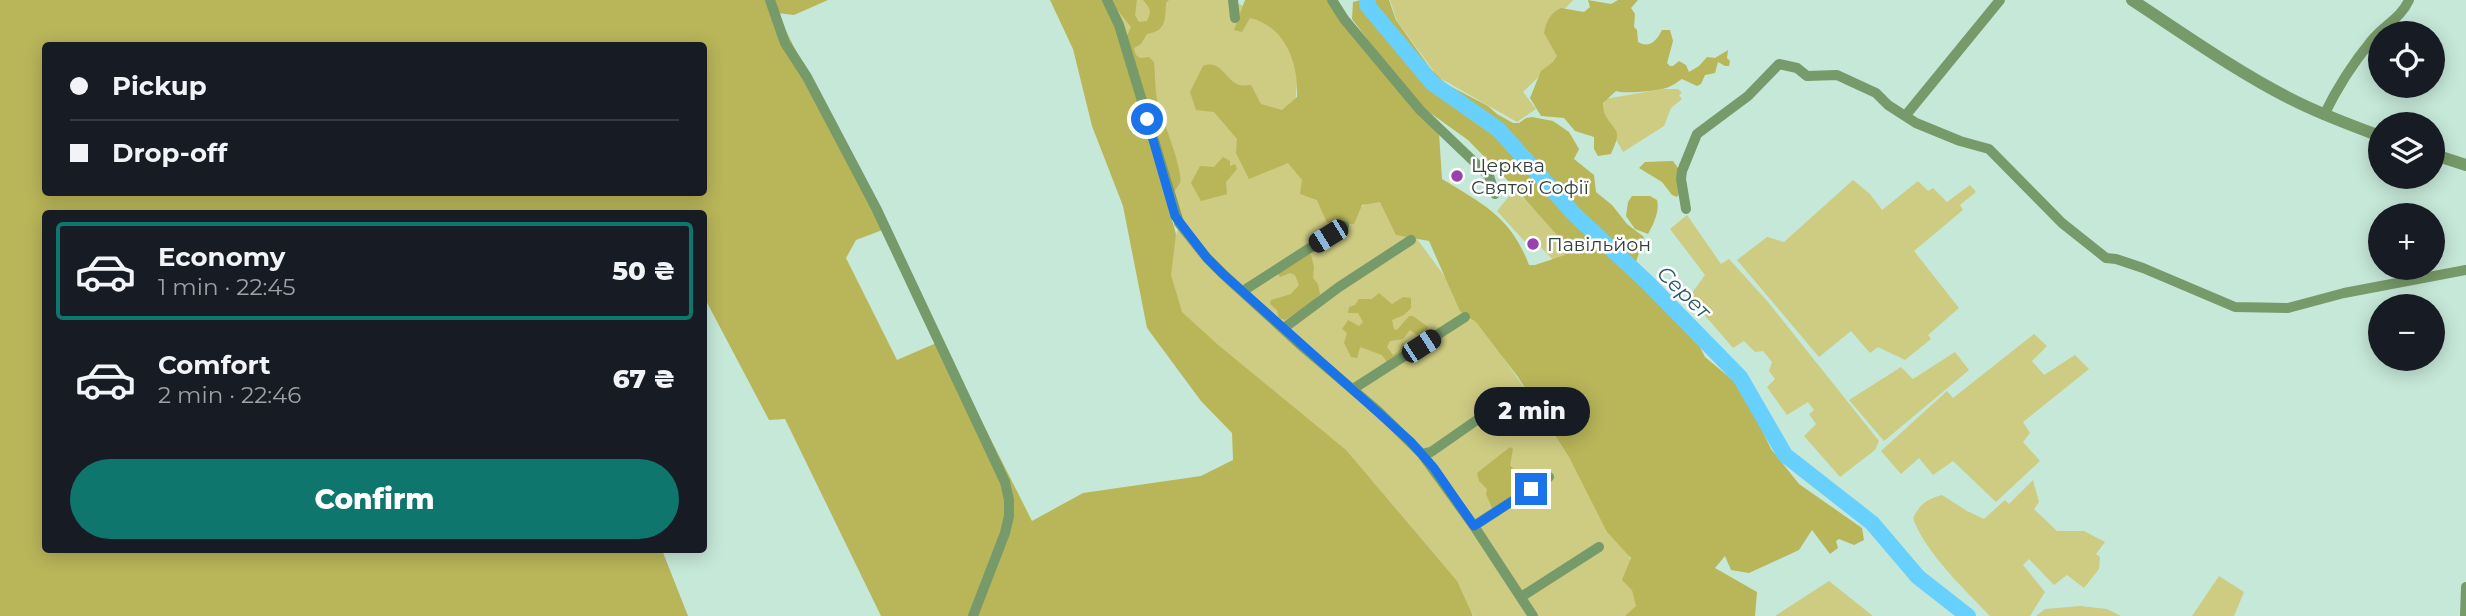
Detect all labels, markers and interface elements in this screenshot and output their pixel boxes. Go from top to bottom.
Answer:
map controls [2368,21,2445,371]
button: locate [2368,21,2445,98]
text: Pickup [112,70,207,102]
route start [1131,103,1163,135]
button: layers [2368,112,2445,189]
text: Drop-off [112,137,227,169]
place label: Церква Святої Софії [1471,154,1589,199]
marker: Церква Святої Софії [1449,168,1465,184]
button: + [2368,203,2445,280]
car [1305,216,1352,256]
place label: Павільйон [1547,233,1651,256]
marker: Павільйон [1525,236,1541,252]
icon: car [74,240,137,303]
text: Economy [158,241,285,273]
text: 50 ₴ [612,255,675,287]
water label: Серет [1652,260,1717,324]
text: 1 min · 22:45 [158,273,296,301]
button: − [2368,294,2445,371]
car [1398,326,1445,366]
icon: car [74,348,137,411]
text: Comfort [158,349,270,381]
text: 67 ₴ [613,363,675,395]
text: 2 min · 22:46 [158,381,301,409]
callout: 2 min [1473,388,1589,436]
text: 2 min [1498,397,1566,425]
button: Confirm [70,459,679,539]
route end [1515,473,1547,505]

